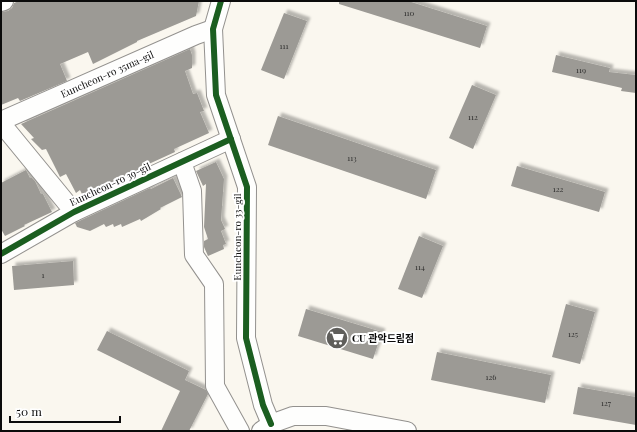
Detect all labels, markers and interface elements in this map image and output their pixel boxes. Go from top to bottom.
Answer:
house number: 110 [404,7,415,18]
house number: 111 [280,40,288,51]
street label: Euncheon-ro 35ma-gil [58,47,156,101]
house number: 119 [576,64,586,75]
house number: 112 [468,111,478,122]
house number: 113 [347,152,357,163]
street label: Euncheon-ro 39-gil [67,159,153,209]
house number: 122 [553,183,563,194]
street label: Euncheon-ro 33-gil [230,193,244,281]
house number: 114 [415,261,425,272]
house number: 1 [42,269,45,280]
supermarket icon: CU 관악드림점 [324,325,350,351]
house number: 125 [568,328,578,339]
place label: CU 관악드림점 [352,331,414,345]
house number: 126 [486,371,496,382]
house number: 127 [601,397,612,408]
scale bar [10,398,120,424]
text: 50 m [16,403,42,419]

